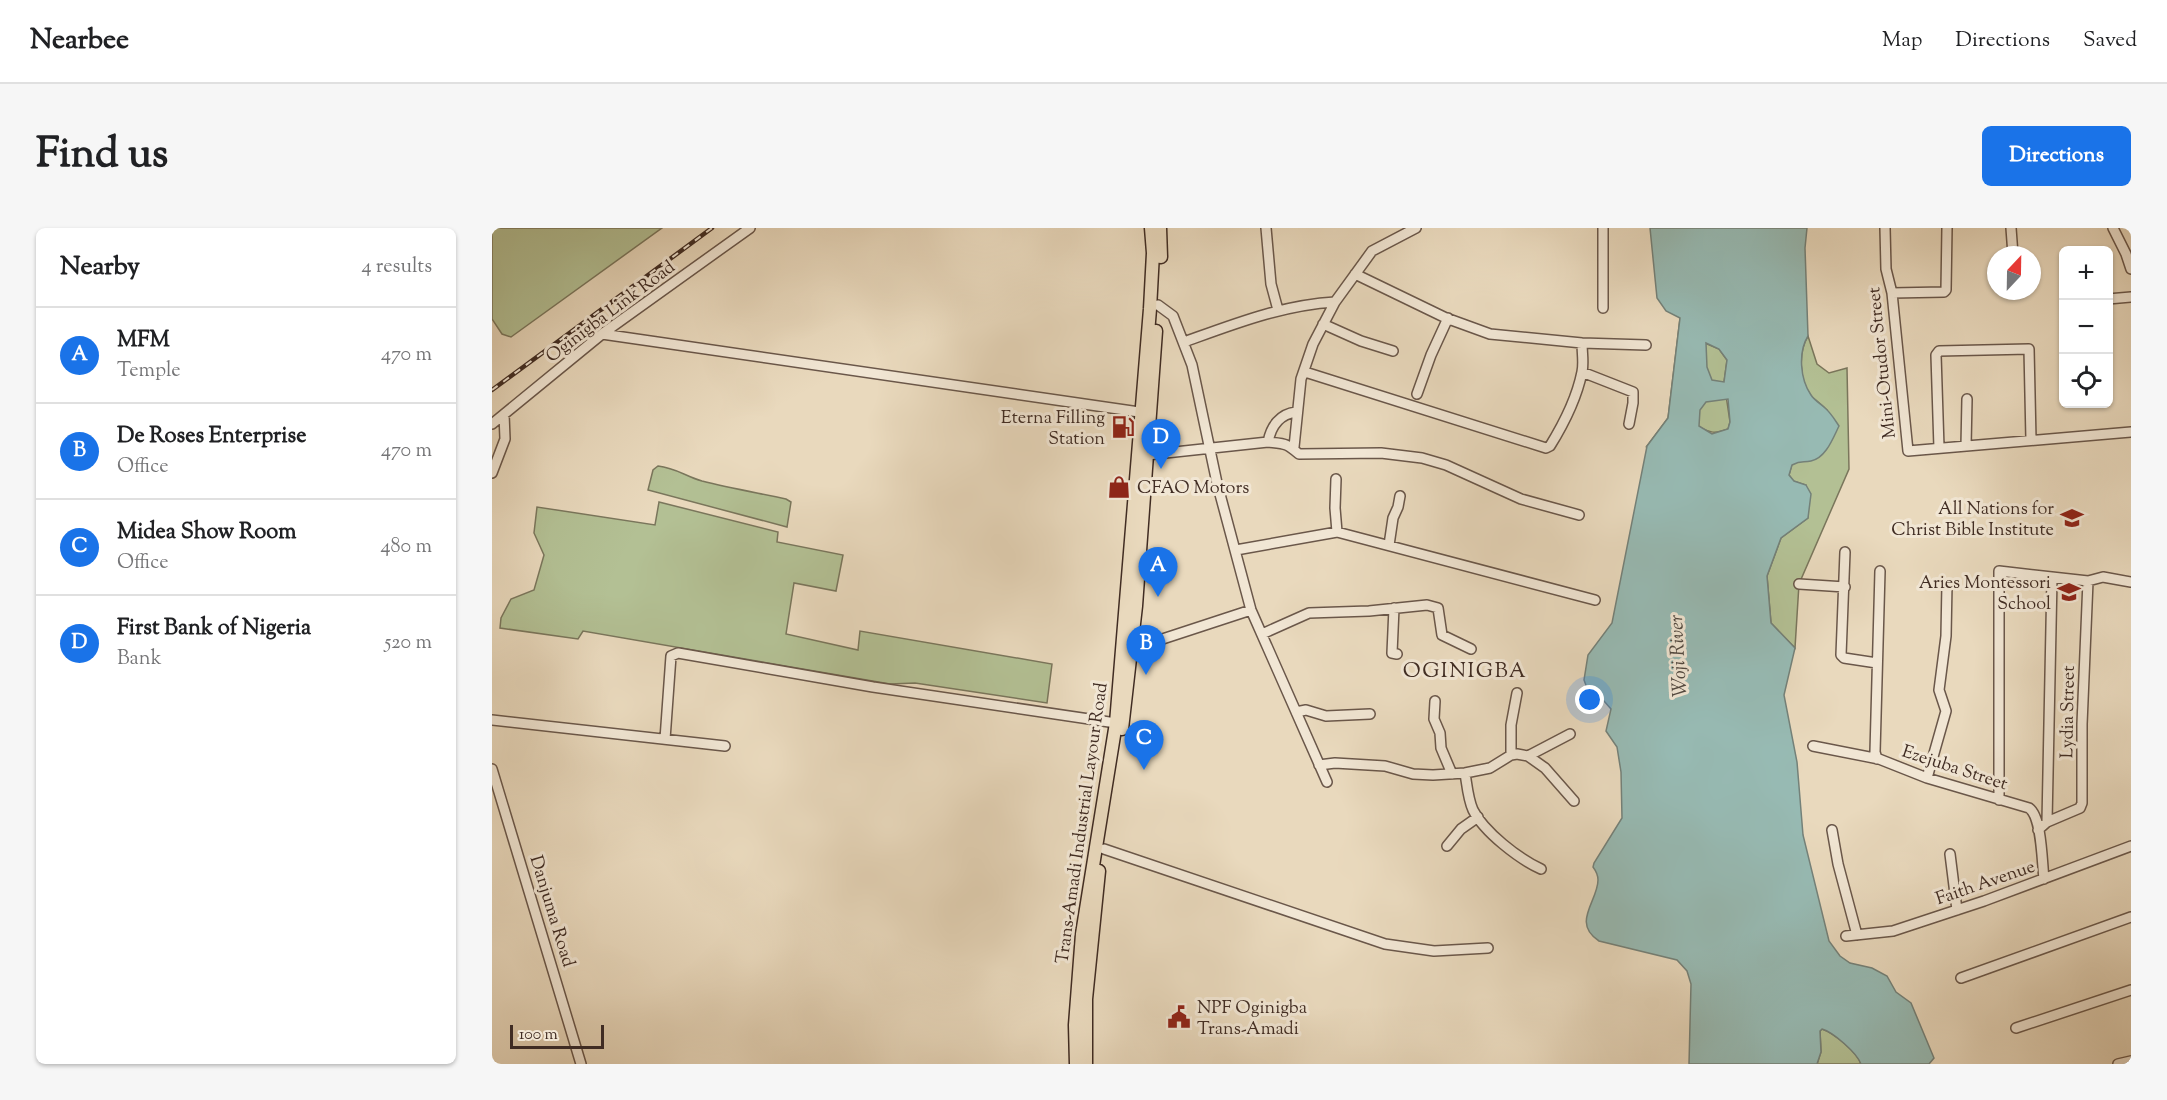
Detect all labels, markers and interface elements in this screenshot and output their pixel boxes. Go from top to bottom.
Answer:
text: Nearbee [30,21,129,61]
text: Map [1882,26,1922,56]
text: Directions [1955,26,2050,56]
text: Saved [2083,26,2137,56]
text: Find us [36,126,168,186]
button: Directions [1982,126,2131,186]
north arrow [1987,246,2041,300]
map controls [2059,246,2113,408]
button: + [2059,246,2113,300]
text: Nearby [60,249,140,286]
text: 4 results [361,253,432,282]
street label: Oginigba Link Road [541,255,681,370]
street label: Mini-Otudor Street [1862,286,1904,440]
button: − [2059,300,2113,354]
text: MFM [117,325,170,357]
text: A [71,341,88,370]
text: 470 m [381,341,432,370]
button: locate [2059,354,2113,408]
text: Temple [117,357,181,386]
place label: Eterna Filling Station [1001,406,1105,453]
fuel station icon: Eterna Filling Station [1110,414,1136,440]
pin: D [1142,420,1180,469]
text: De Roses Enterprise [117,421,307,453]
text: B [73,437,86,466]
text: 470 m [381,437,432,466]
text: Office [117,453,169,482]
shop icon: CFAO Motors [1106,474,1132,500]
place label: CFAO Motors [1137,476,1249,502]
place label: All Nations for Christ Bible Institute [1891,497,2054,544]
school or university icon: All Nations for Christ Bible Institute [2059,505,2085,531]
text: Midea Show Room [117,517,296,549]
text: C [71,533,88,562]
text: 480 m [381,533,432,562]
pin: A [1138,548,1178,597]
text: Office [117,549,169,578]
place label: Aries Montessori School [1919,571,2051,618]
school or university icon: Aries Montessori School [2056,579,2082,605]
text: First Bank of Nigeria [117,613,311,645]
water label: Woji River [1663,614,1696,698]
pin: B [1126,626,1166,675]
text: D [72,629,87,658]
text: 520 m [384,629,432,658]
text: Bank [117,645,162,674]
district label: OGINIGBA [1403,657,1527,687]
street label: Lydia Street [2055,665,2083,759]
street label: Trans-Amadi Industrial Layour Road [1050,681,1116,965]
your location [1575,685,1604,714]
pin: C [1124,720,1164,770]
street label: Ezejuba Street [1898,740,2011,798]
street label: Danjuma Road [522,852,580,971]
street label: Faith Avenue [1932,855,2039,913]
place label: NPF Oginigba Trans-Amadi [1197,996,1307,1043]
public building icon: NPF Oginigba Trans-Amadi [1166,1004,1192,1030]
scale bar [510,1022,604,1050]
text: 100 m [519,1024,558,1047]

